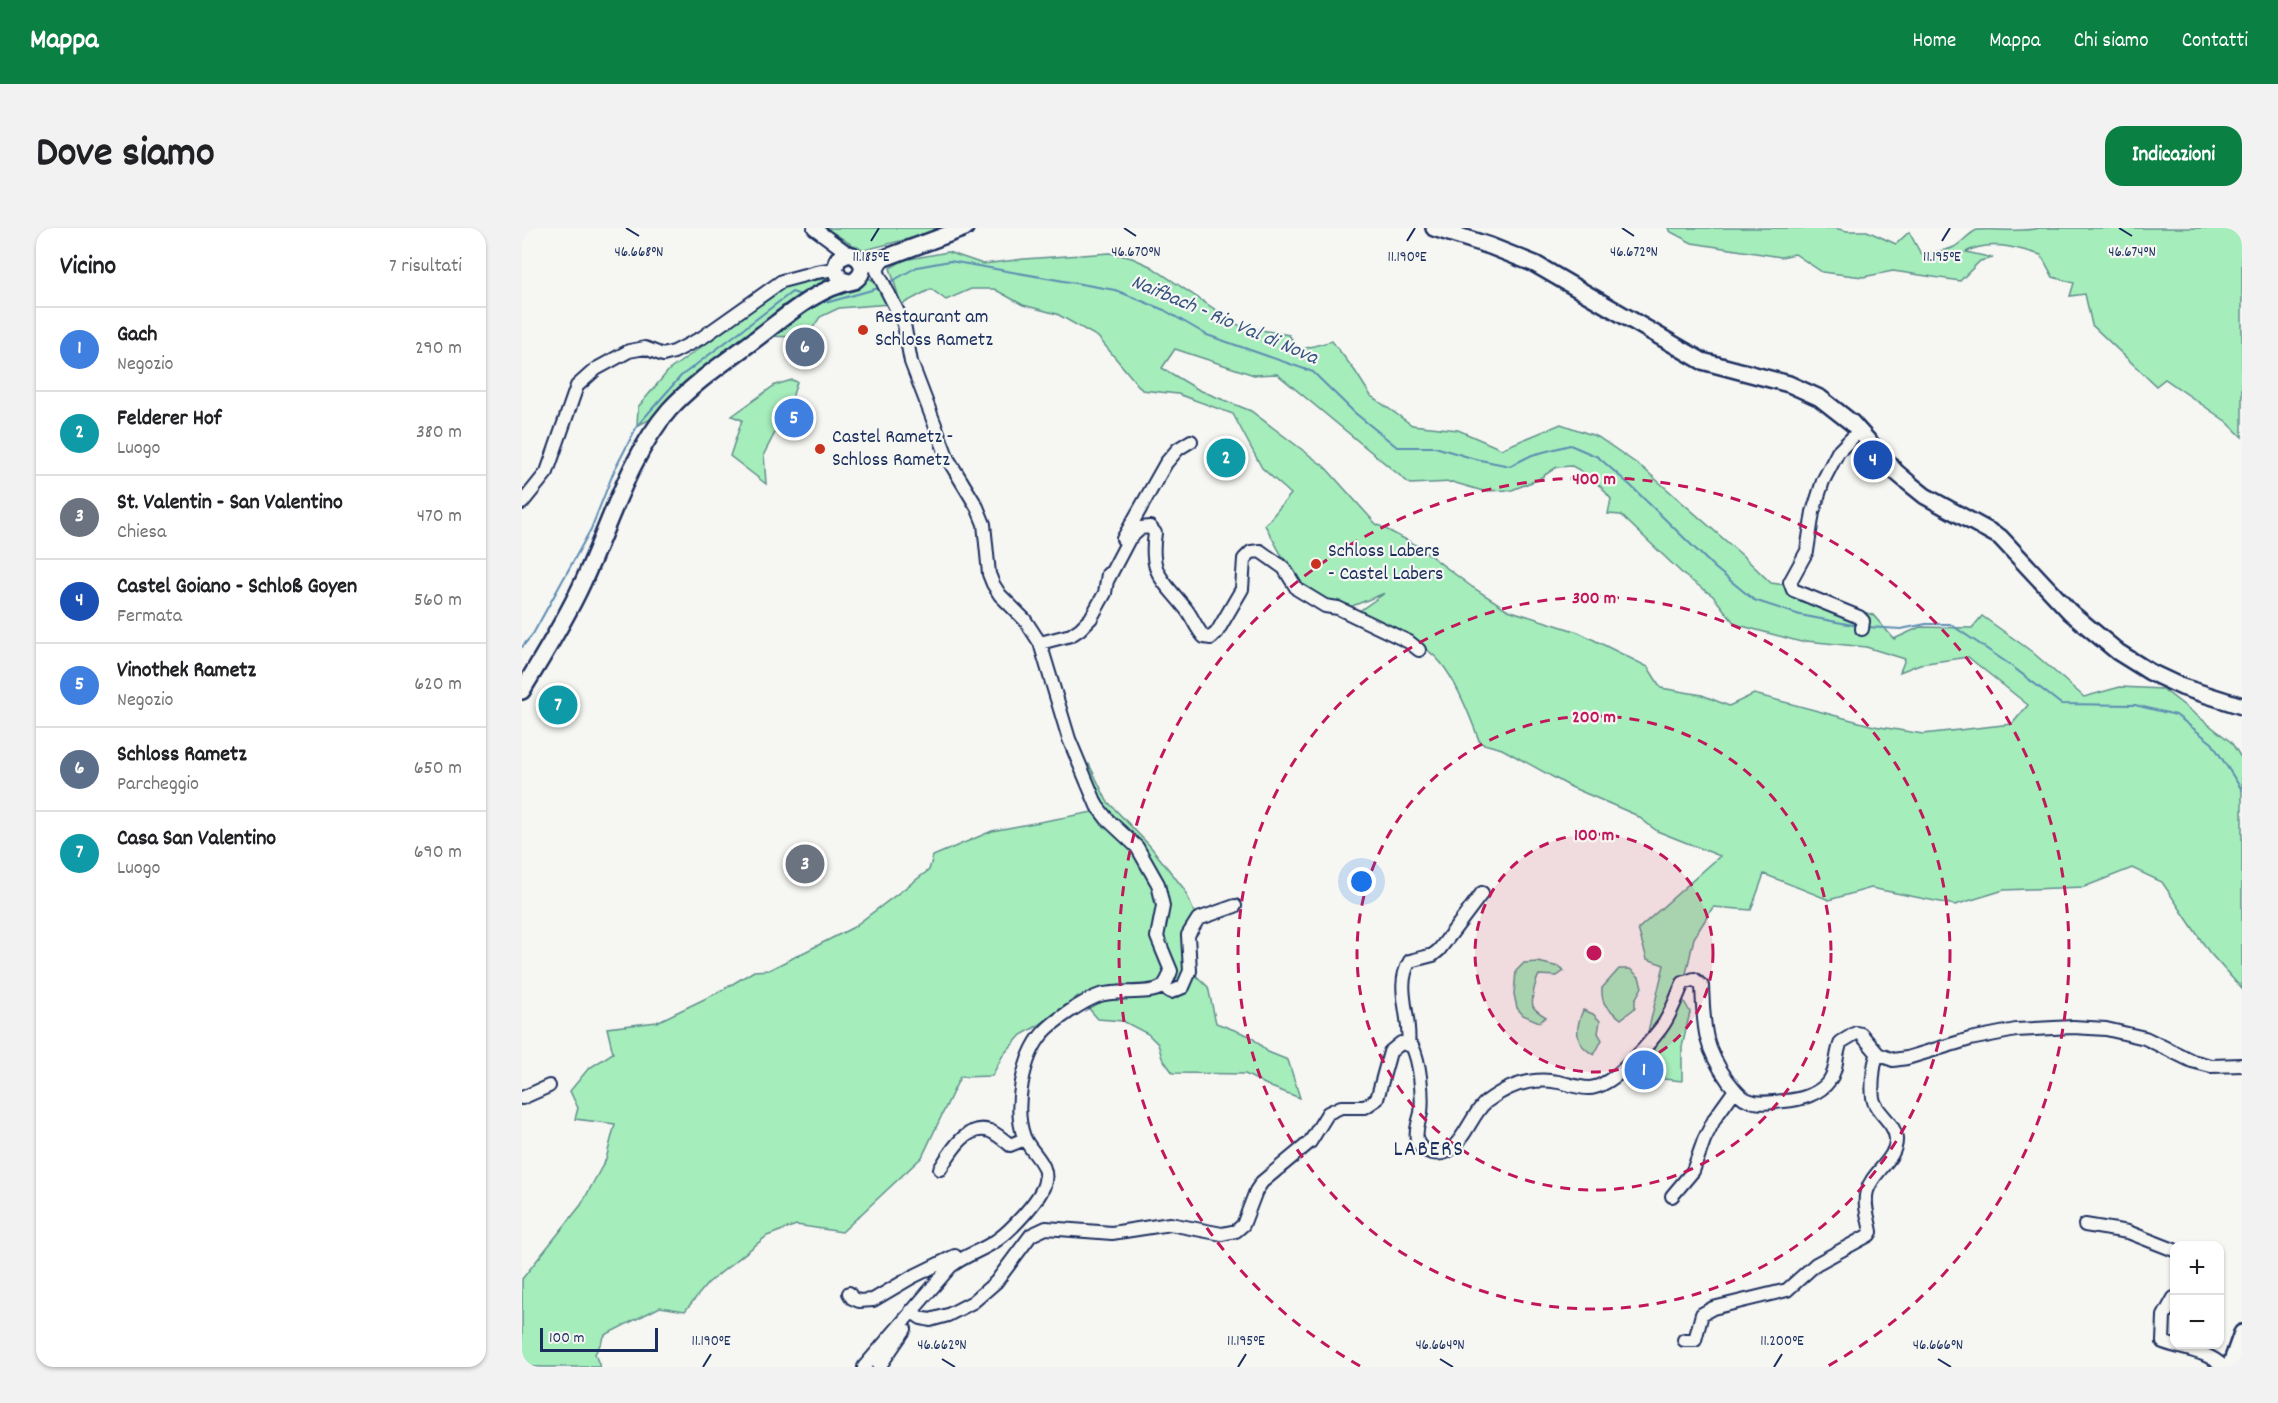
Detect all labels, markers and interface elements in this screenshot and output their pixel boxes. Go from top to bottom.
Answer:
text: Mappa [30,22,99,62]
text: Home [1913,27,1956,57]
text: Mappa [1989,27,2041,57]
text: Chi siamo [2074,27,2149,57]
text: Contatti [2182,27,2248,57]
text: Dove siamo [36,126,215,186]
button: Indicazioni [2105,126,2242,186]
text: 46.668°N [614,242,664,264]
text: 46.670°N [1111,242,1161,264]
text: 46.672°N [1610,242,1658,264]
text: 46.674°N [2108,242,2156,264]
text: 11.185°E [853,247,890,269]
text: 11.190°E [1387,247,1427,269]
text: 11.195°E [1923,247,1961,269]
text: Vicino [60,249,116,286]
text: 7 risultati [389,253,462,281]
water label: Naifbach - Rio Val di Nova [1126,268,1323,374]
place label: Restaurant am Schloss Rametz [875,304,993,355]
text: Gach [117,320,157,351]
marker: Restaurant am Schloss Rametz [856,323,870,337]
pin: 6 [786,324,824,370]
text: 1 [77,335,82,363]
text: 290 m [415,335,462,363]
text: Negozio [117,351,174,379]
pin: 5 [774,396,814,441]
text: Felderer Hof [117,404,222,435]
text: 2 [75,419,84,447]
text: 380 m [416,419,462,447]
place label: Castel Rametz - Schloss Rametz [832,424,953,475]
text: Luogo [117,435,160,463]
pin: 2 [1206,436,1246,480]
pin: 4 [1854,438,1892,482]
marker: Castel Rametz - Schloss Rametz [813,442,827,456]
text: 400 m [1572,468,1616,493]
text: St. Valentin - San Valentino [117,488,343,519]
text: 3 [75,503,84,531]
text: 470 m [417,503,462,531]
text: Chiesa [117,519,166,547]
place label: Schloss Labers - Castel Labers [1328,538,1443,589]
marker: Schloss Labers - Castel Labers [1309,557,1323,571]
text: Castel Goiano - Schloß Goyen [117,572,357,603]
text: 4 [75,587,84,615]
text: 560 m [414,587,462,615]
text: 300 m [1572,587,1616,612]
text: Fermata [117,603,182,631]
text: Vinothek Rametz [117,656,256,687]
text: 5 [75,671,84,699]
text: 620 m [414,671,462,699]
pin: 7 [538,682,578,728]
text: Negozio [117,687,174,715]
text: 200 m [1572,706,1616,731]
text: Schloss Rametz [117,740,247,771]
text: 6 [75,755,84,783]
text: 650 m [414,755,462,783]
text: Parcheggio [117,771,199,799]
text: Casa San Valentino [117,824,276,855]
text: 100 m [1574,824,1614,849]
text: 7 [76,839,83,867]
text: 690 m [414,839,462,867]
pin: 3 [786,842,824,886]
text: Luogo [117,855,160,883]
your location [1347,867,1376,896]
centre of rings [1584,943,1604,963]
pin: 1 [1624,1048,1664,1092]
district label: LABERS [1394,1135,1464,1166]
map controls [2170,1241,2224,1349]
button: + [2170,1241,2224,1295]
button: − [2170,1295,2224,1349]
scale bar [540,1325,658,1352]
text: 100 m [549,1327,585,1350]
text: 11.190°E [691,1331,731,1353]
text: 11.195°E [1227,1331,1265,1353]
text: 11.200°E [1760,1331,1804,1353]
text: 46.662°N [917,1335,967,1357]
text: 46.664°N [1415,1335,1465,1357]
text: 46.666°N [1913,1335,1963,1357]

